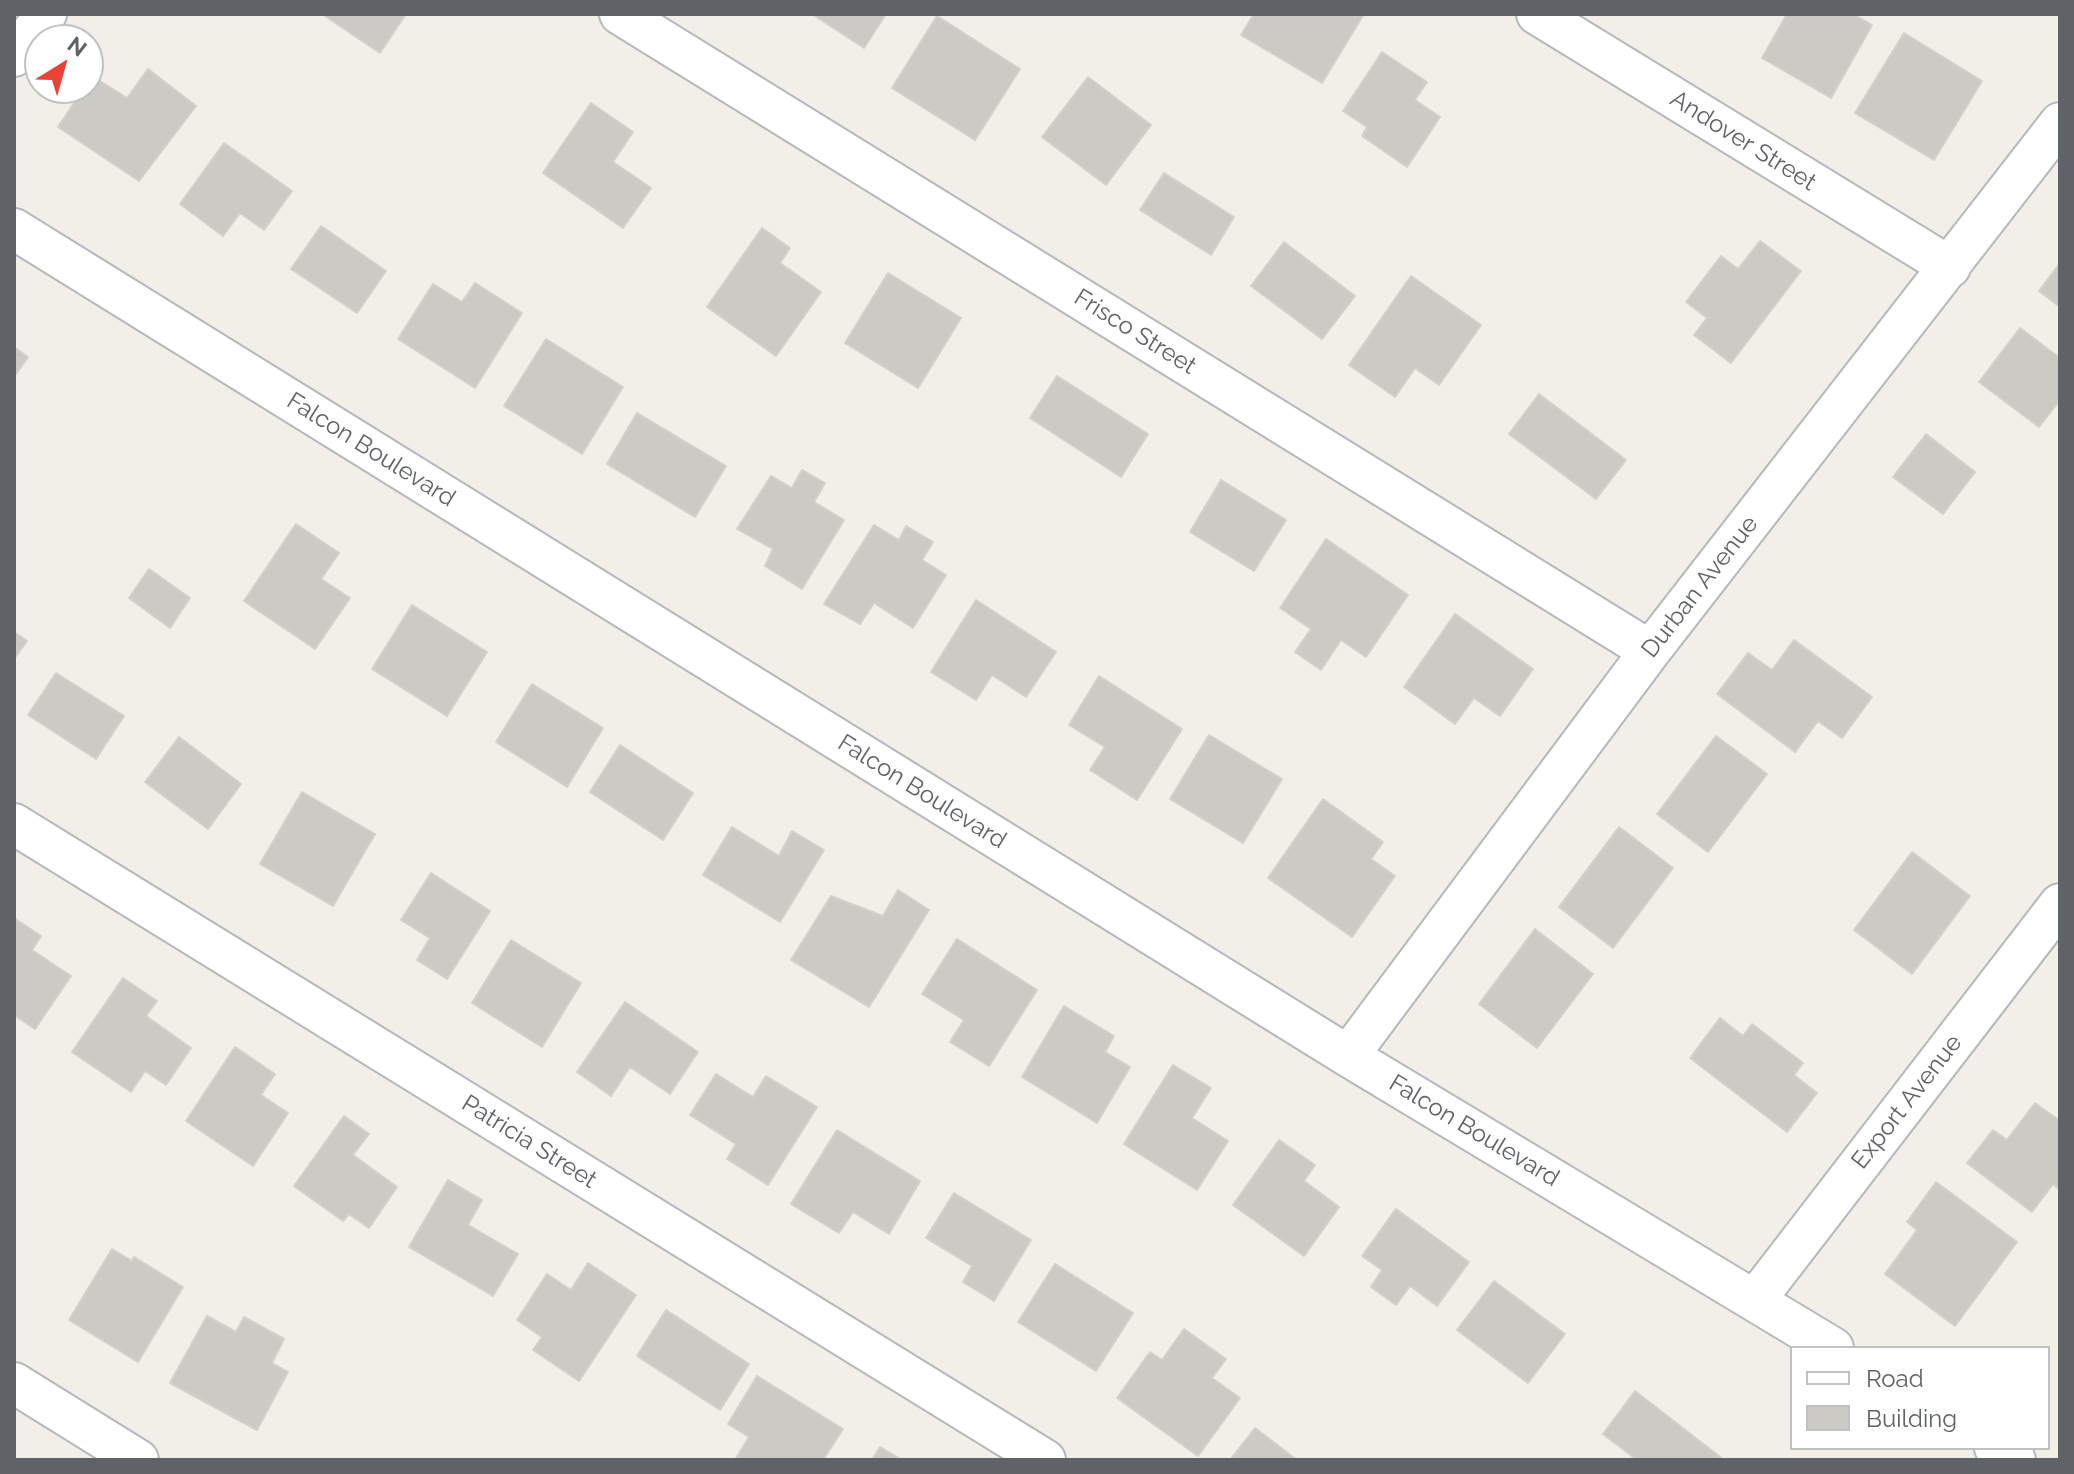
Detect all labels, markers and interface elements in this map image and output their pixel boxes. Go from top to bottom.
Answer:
north arrow [24,24,104,104]
text: N [63,31,92,62]
street label: Andover Street [1665,85,1821,197]
street label: Frisco Street [1069,283,1201,381]
street label: Falcon Boulevard [282,387,460,513]
street label: Durban Avenue [1636,510,1764,664]
street label: Falcon Boulevard [833,729,1011,855]
street label: Export Avenue [1846,1029,1968,1175]
street label: Falcon Boulevard [1384,1069,1564,1193]
street label: Patricia Street [456,1089,602,1195]
legend [1790,1346,2050,1450]
text: Road [1866,1364,1924,1393]
text: Building [1866,1404,1957,1433]

